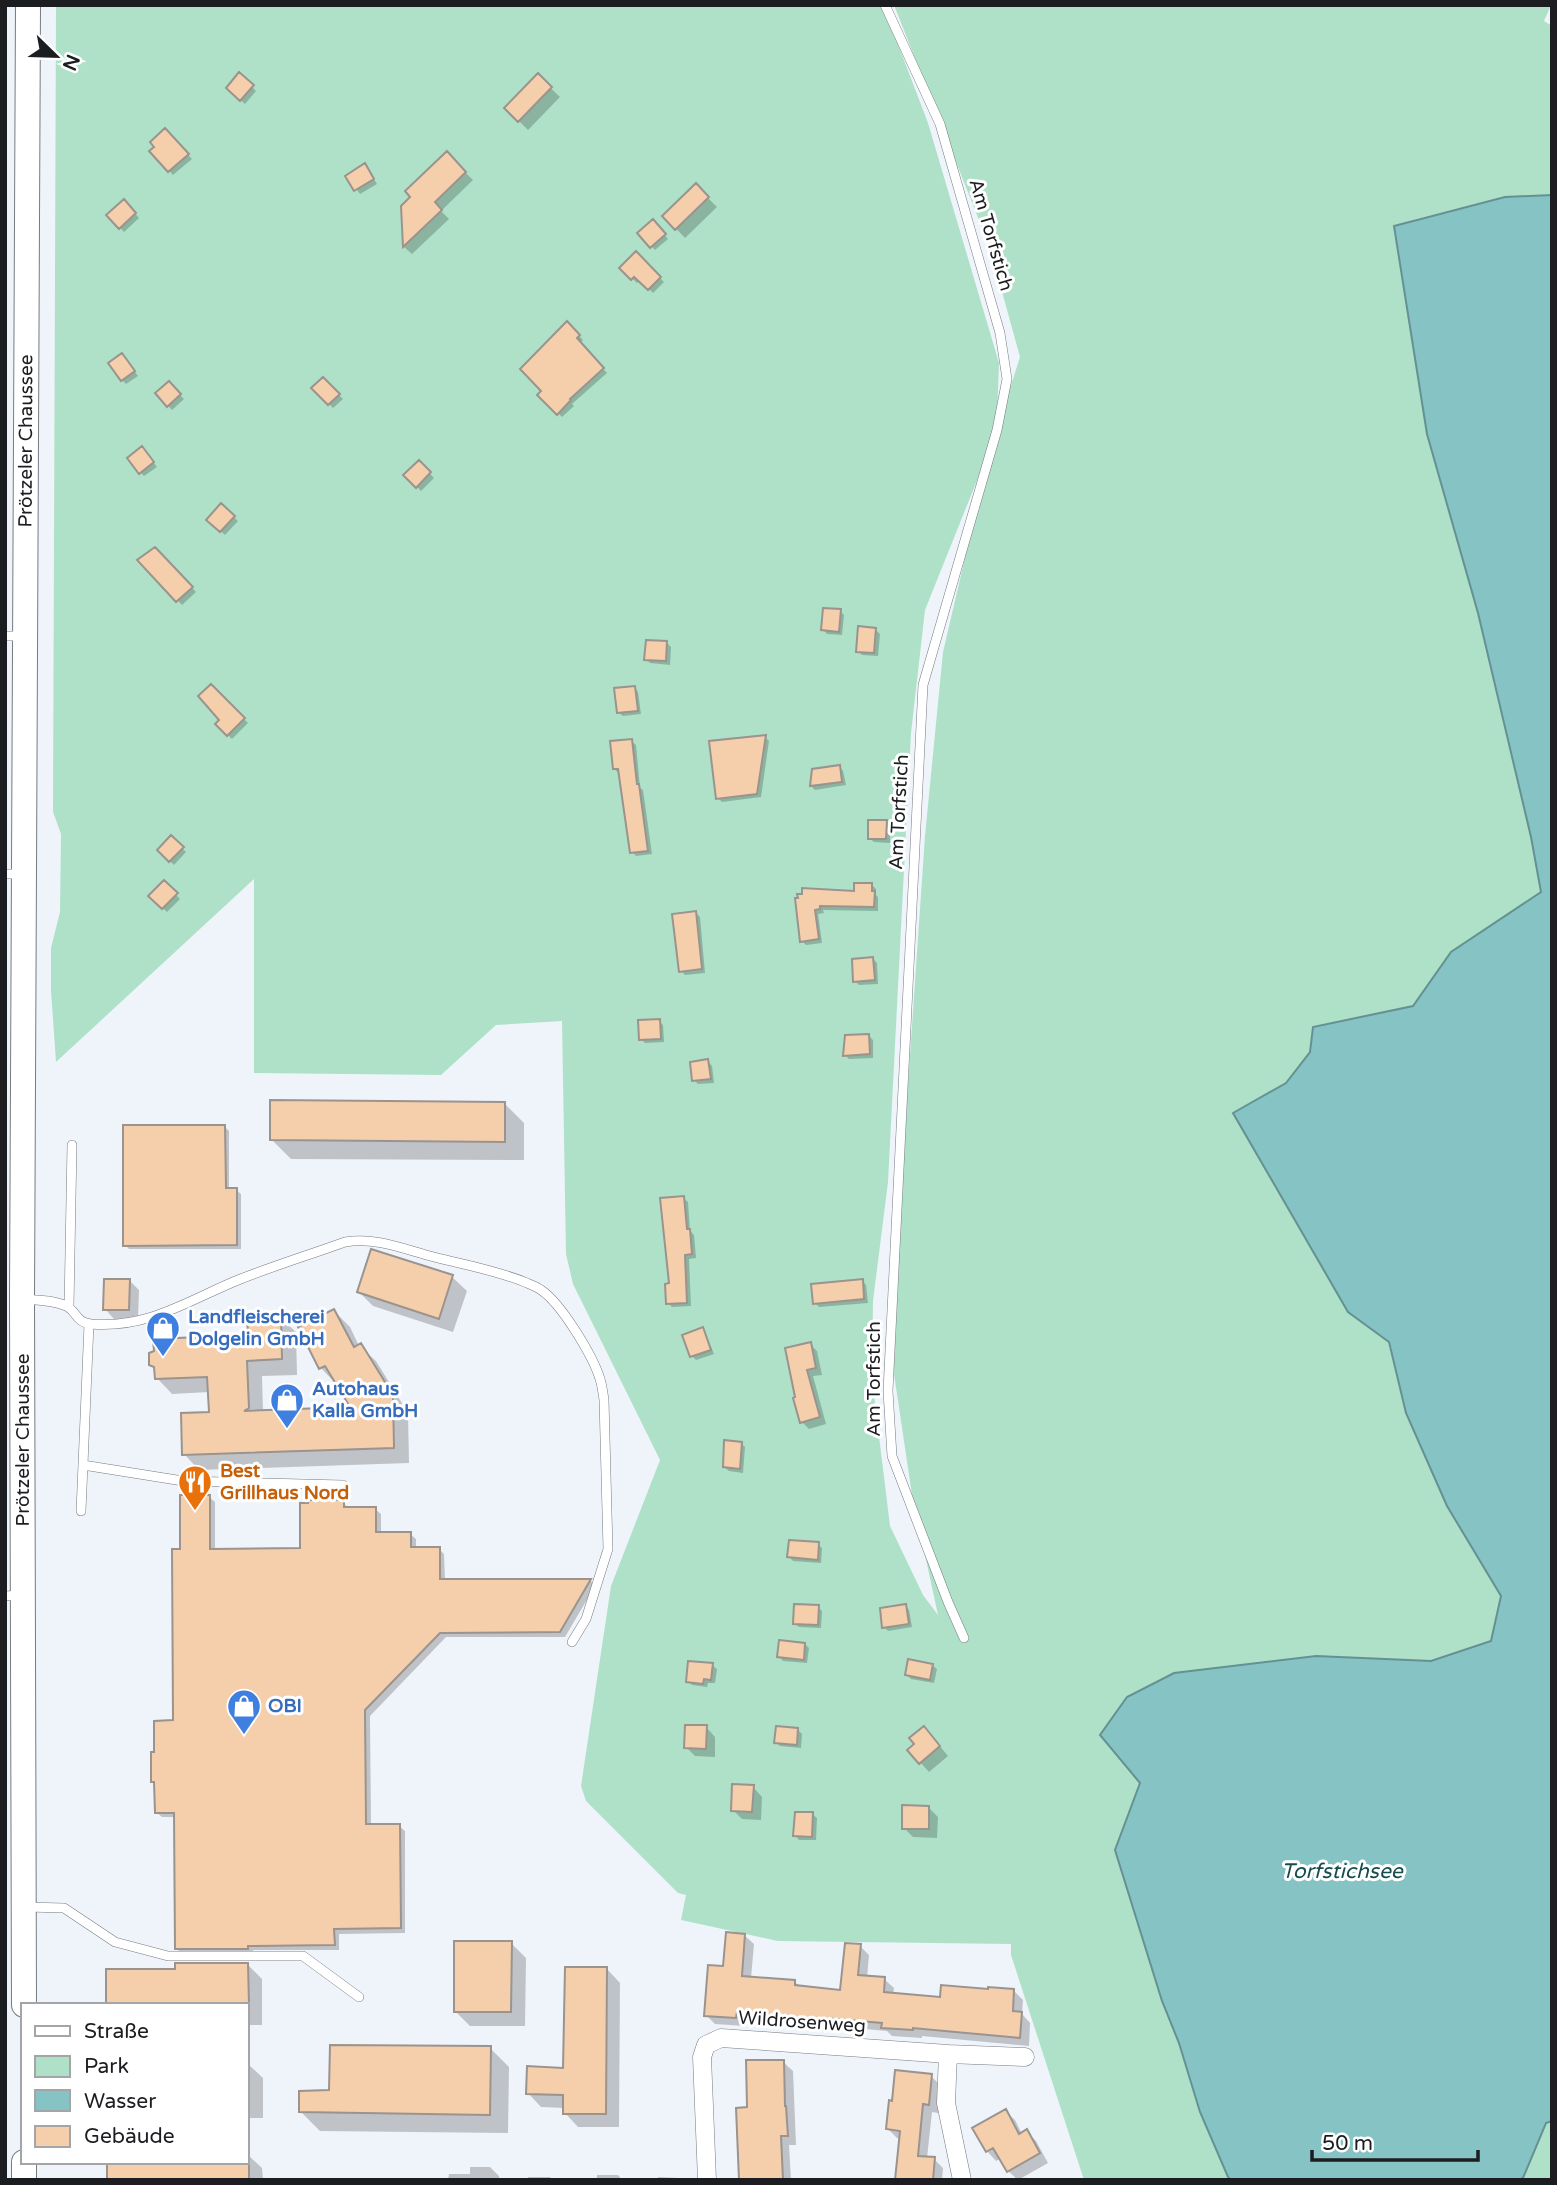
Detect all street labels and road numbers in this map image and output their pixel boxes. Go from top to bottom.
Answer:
street label: Am Torfstich [964,176,1018,294]
street label: Prötzeler Chaussee [15,354,37,528]
street label: Am Torfstich [885,754,913,870]
street label: Am Torfstich [863,1321,885,1437]
street label: Prötzeler Chaussee [12,1354,34,1526]
street label: Wildrosenweg [737,2007,867,2037]

